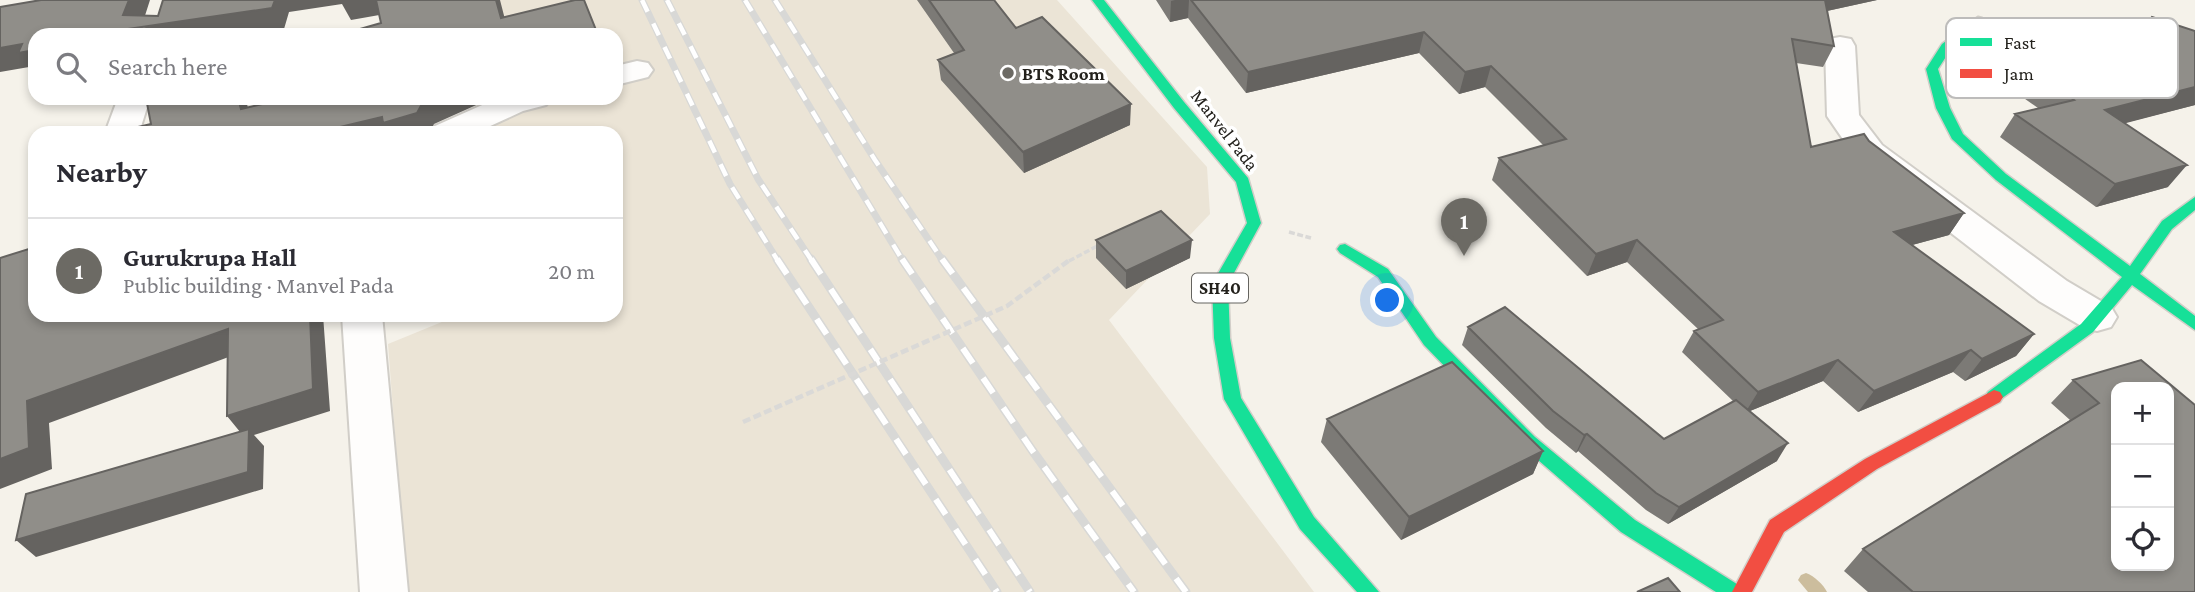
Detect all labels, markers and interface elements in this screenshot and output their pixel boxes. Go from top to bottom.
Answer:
legend [1946,18,2178,98]
search box [28,28,623,105]
text: Fast [2004,32,2036,53]
icon: search [52,48,90,86]
text: Search here [108,52,227,81]
place label: BTS Room [1022,63,1105,84]
text: Jam [2002,63,2034,84]
marker: BTS Room [1000,65,1016,81]
street label: Manvel Pada [1187,85,1263,175]
text: Nearby [56,155,147,188]
pin: 1 [1441,198,1487,256]
text: Gurukrupa Hall [123,243,297,272]
text: 1 [75,258,83,284]
text: 20 m [548,258,595,284]
text: Public building · Manvel Pada [123,272,394,298]
road number: SH40 [1192,274,1248,302]
your location [1370,283,1404,317]
map controls [2111,382,2174,571]
button: + [2111,382,2174,445]
button: − [2111,445,2174,508]
button: locate [2111,508,2174,571]

